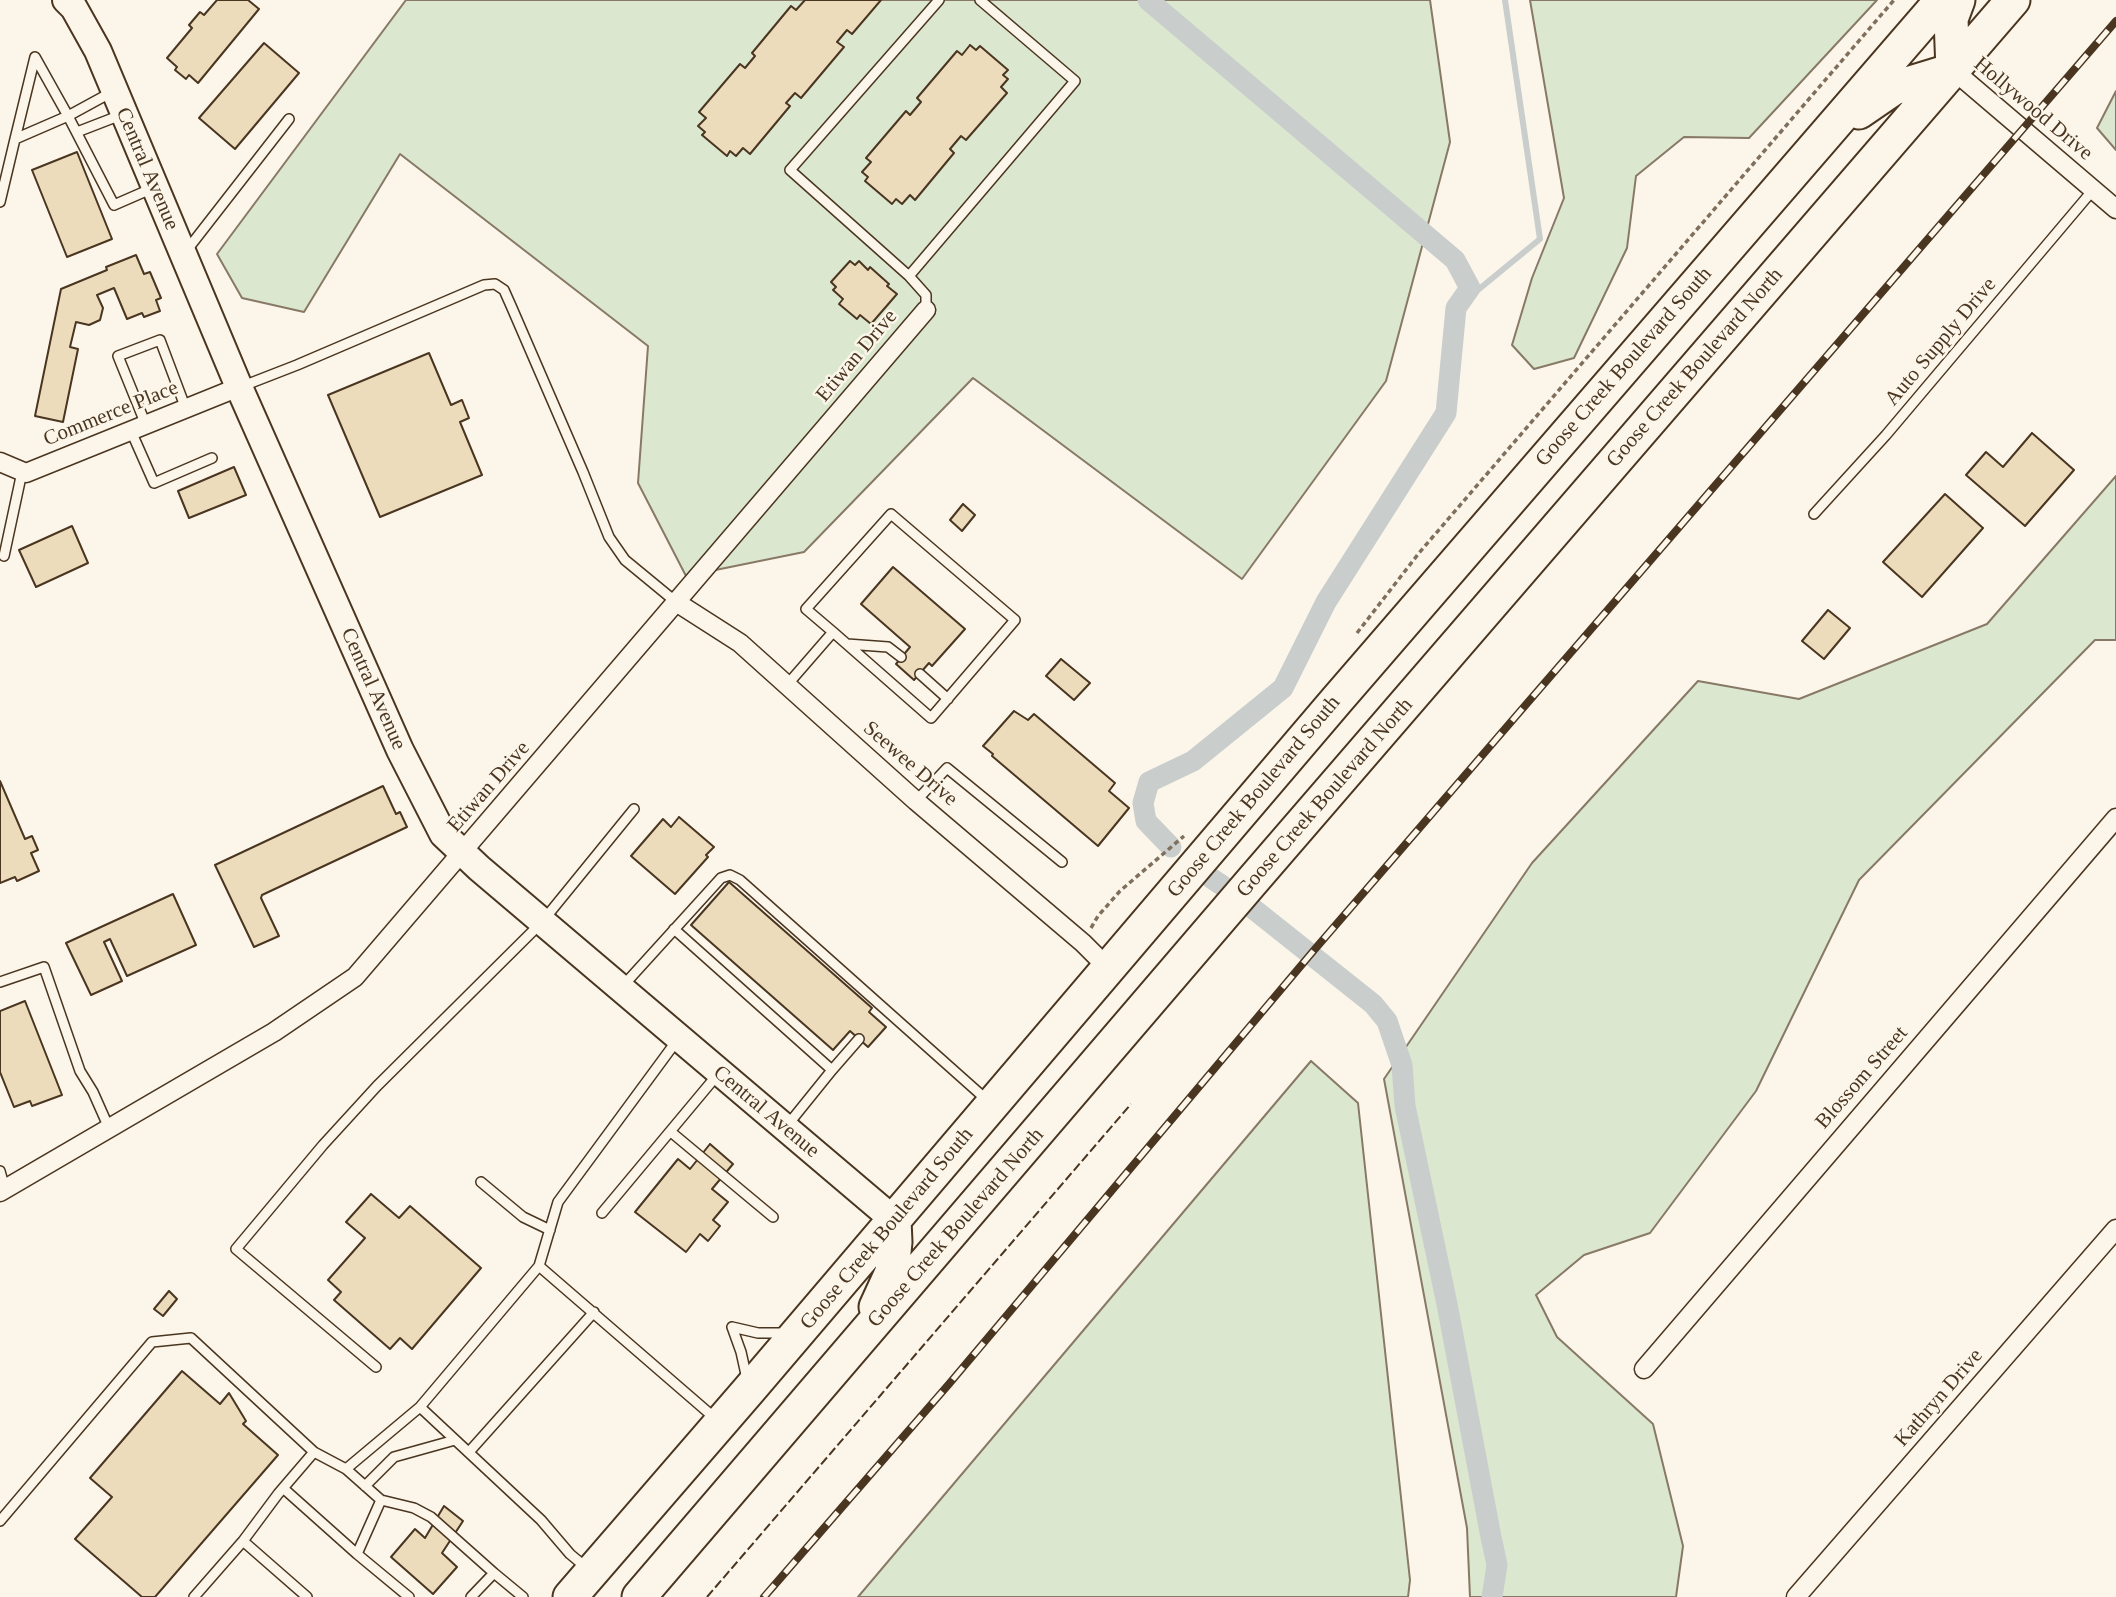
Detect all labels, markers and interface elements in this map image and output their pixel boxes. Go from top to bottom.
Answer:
street label: Hollywood Drive [1968,52,2098,166]
street label: Central Avenue [110,104,184,234]
street label: Goose Creek Boulevard South [1531,262,1717,472]
street label: Goose Creek Boulevard North [1602,263,1788,473]
street label: Auto Supply Drive [1880,273,2002,411]
street label: Etiwan Drive [811,305,903,407]
street label: Commerce Place [40,376,182,452]
street label: Central Avenue [335,624,411,754]
street label: Goose Creek Boulevard South [1162,691,1346,903]
street label: Goose Creek Boulevard North [1232,693,1418,903]
street label: Seewee Drive [858,716,962,812]
street label: Etiwan Drive [443,736,535,838]
street label: Blossom Street [1811,1022,1913,1134]
street label: Central Avenue [708,1060,824,1164]
street label: Goose Creek Boulevard South [795,1123,979,1335]
street label: Goose Creek Boulevard North [863,1123,1049,1333]
street label: Kathryn Drive [1890,1344,1988,1452]

